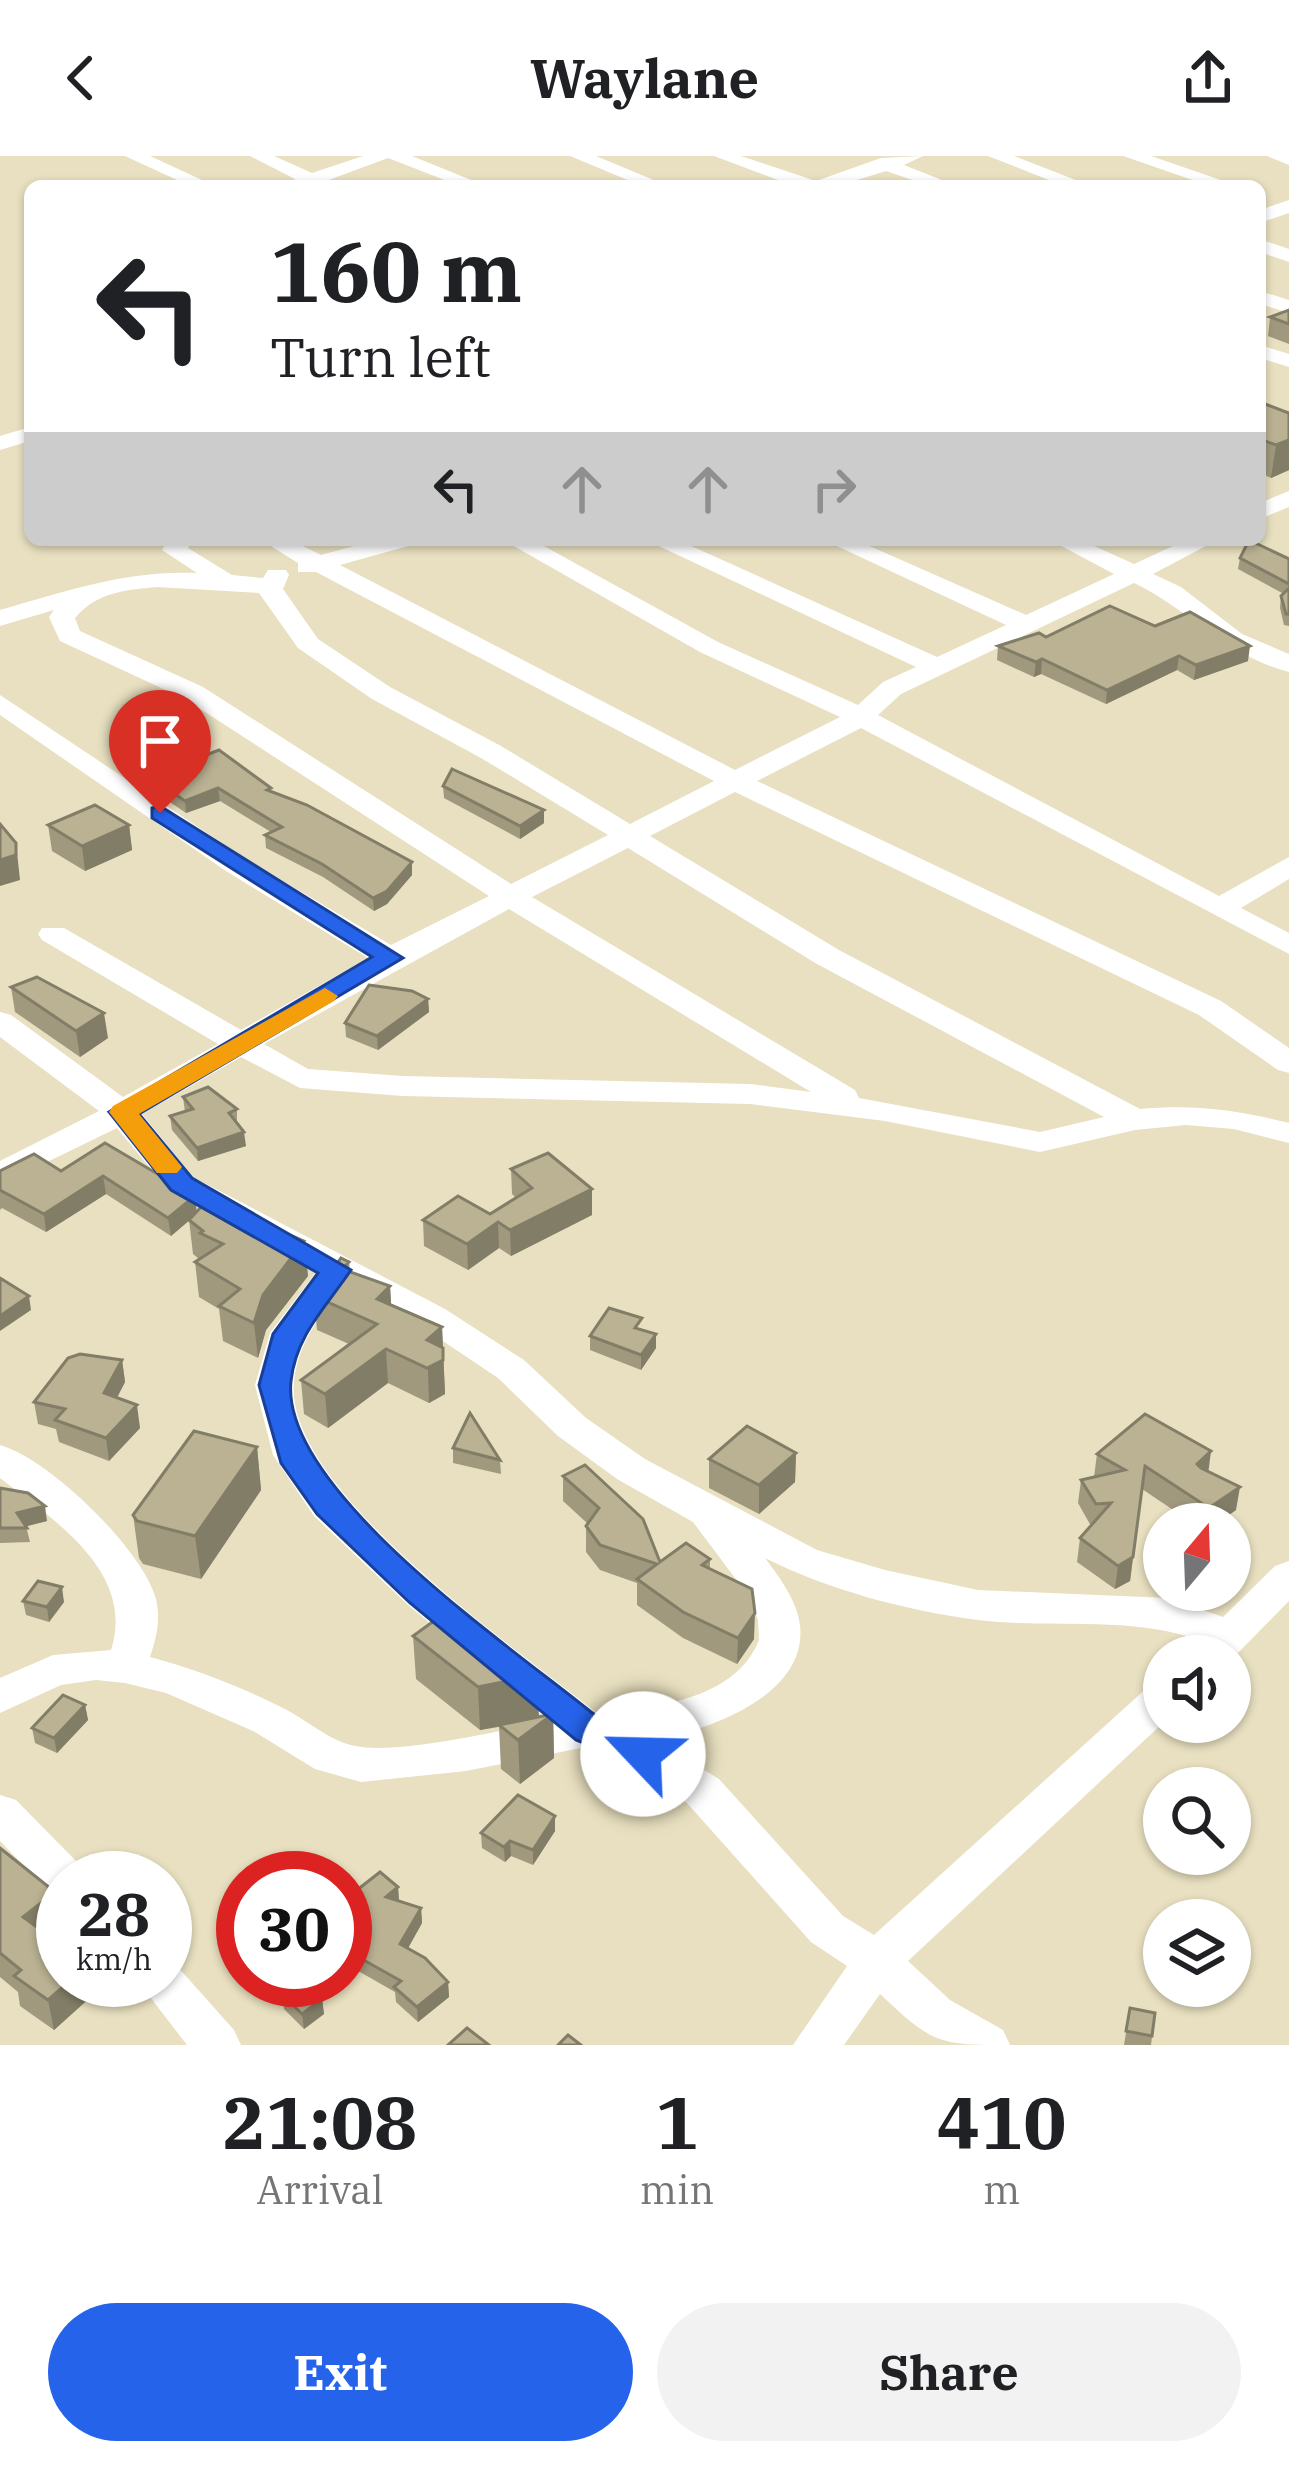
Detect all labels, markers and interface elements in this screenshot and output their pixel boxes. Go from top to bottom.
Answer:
text: Waylane [530,43,759,113]
icon: back [48,45,114,111]
icon: share [1175,45,1241,111]
text: 160 m [270,216,522,325]
icon: left [72,228,228,384]
text: Turn left [270,322,491,392]
icon: left [423,456,489,522]
icon: ahead [549,456,615,522]
icon: ahead [675,456,741,522]
icon: right [801,456,867,522]
pin [109,690,211,813]
icon: arrive [127,708,193,774]
north arrow [1143,1503,1251,1611]
map controls [1143,1503,1251,2007]
button: sound [1143,1635,1251,1743]
position arrow [580,1691,706,1817]
button: search [1143,1767,1251,1875]
speed limit sign: 30 [216,1851,372,2007]
text: 28 [78,1874,150,1953]
button: layers [1143,1899,1251,2007]
text: km/h [76,1939,152,1978]
text: 21:08 [223,2075,417,2169]
text: 1 [655,2075,699,2169]
text: 410 [937,2075,1066,2169]
text: Arrival [256,2164,383,2215]
text: min [640,2164,714,2215]
text: m [983,2164,1020,2215]
button: Exit [48,2303,633,2441]
button: Share [657,2303,1241,2441]

